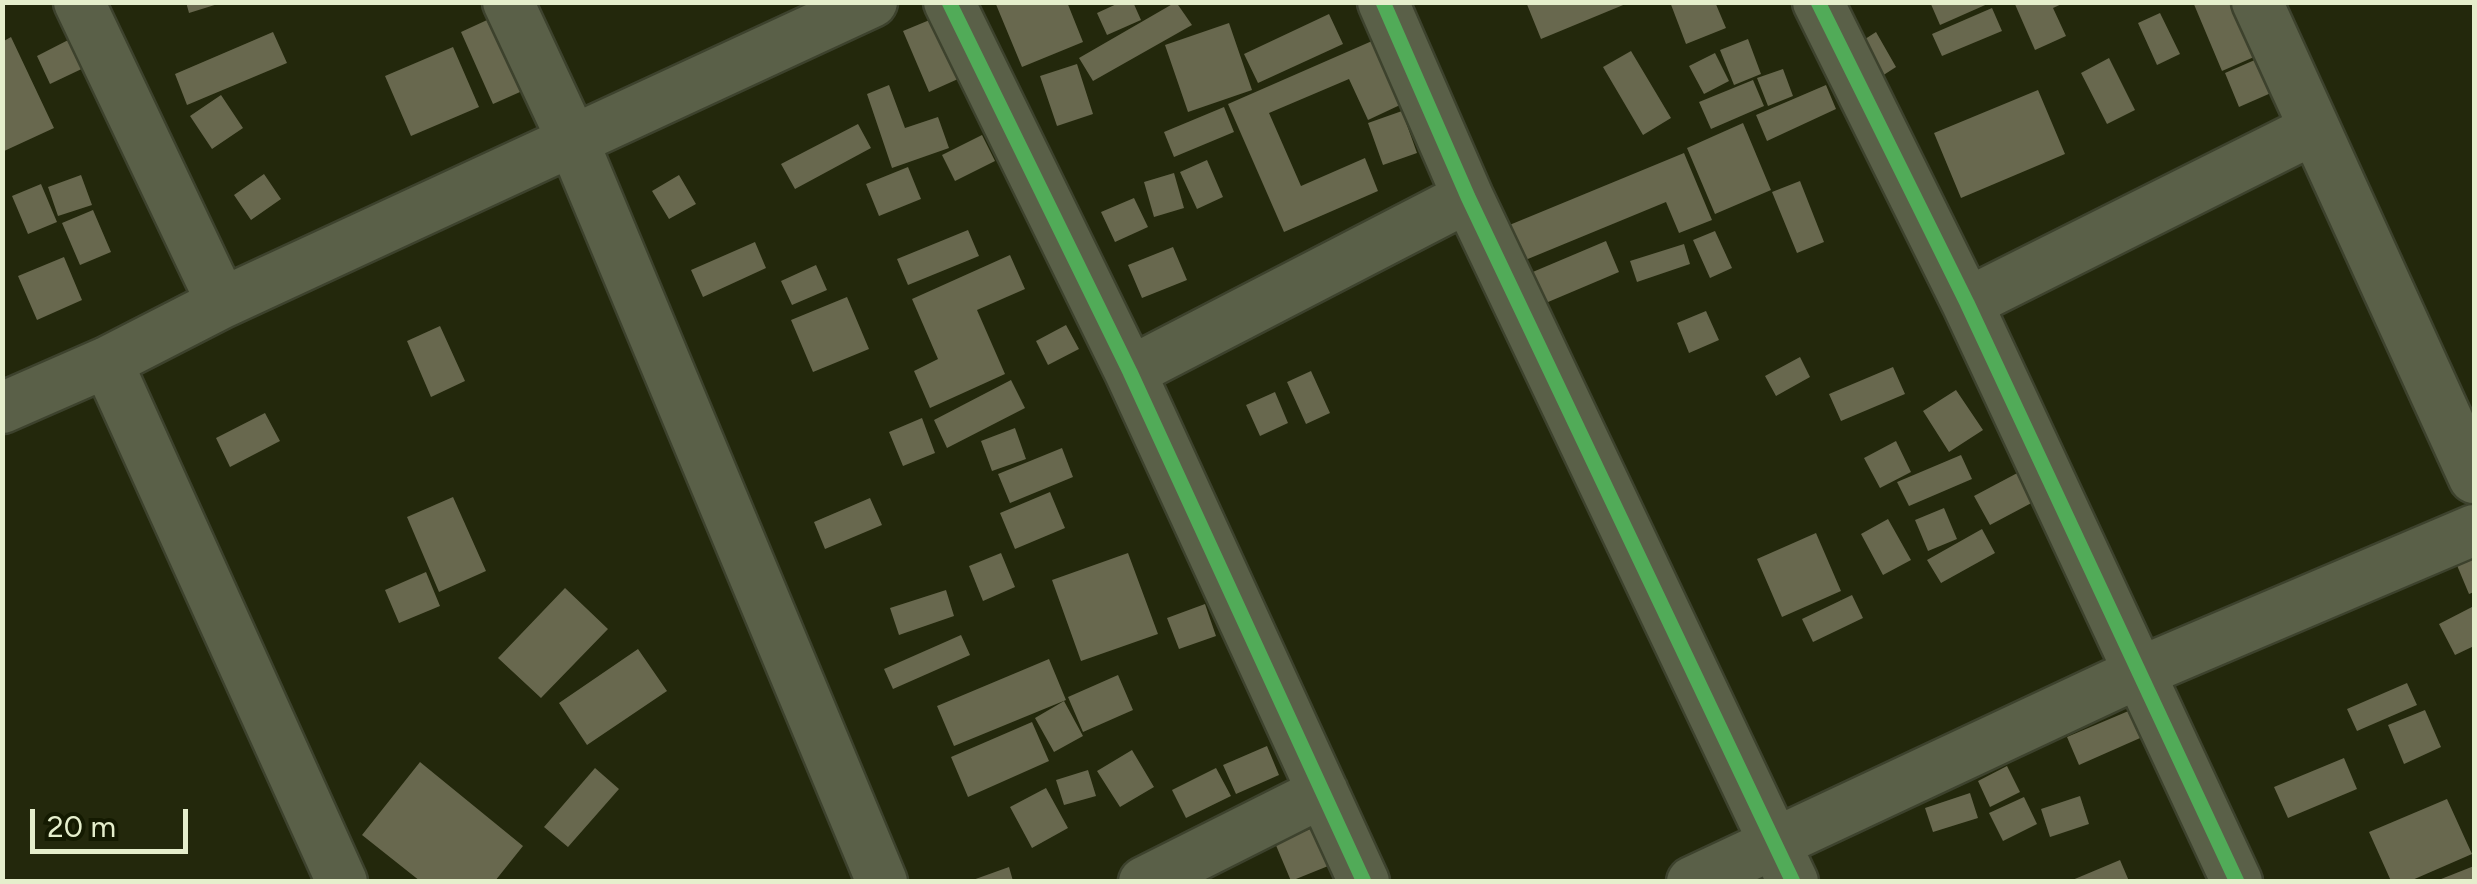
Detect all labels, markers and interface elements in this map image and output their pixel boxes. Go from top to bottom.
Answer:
scale bar [35,789,192,851]
text: 20 m [47,808,116,845]

